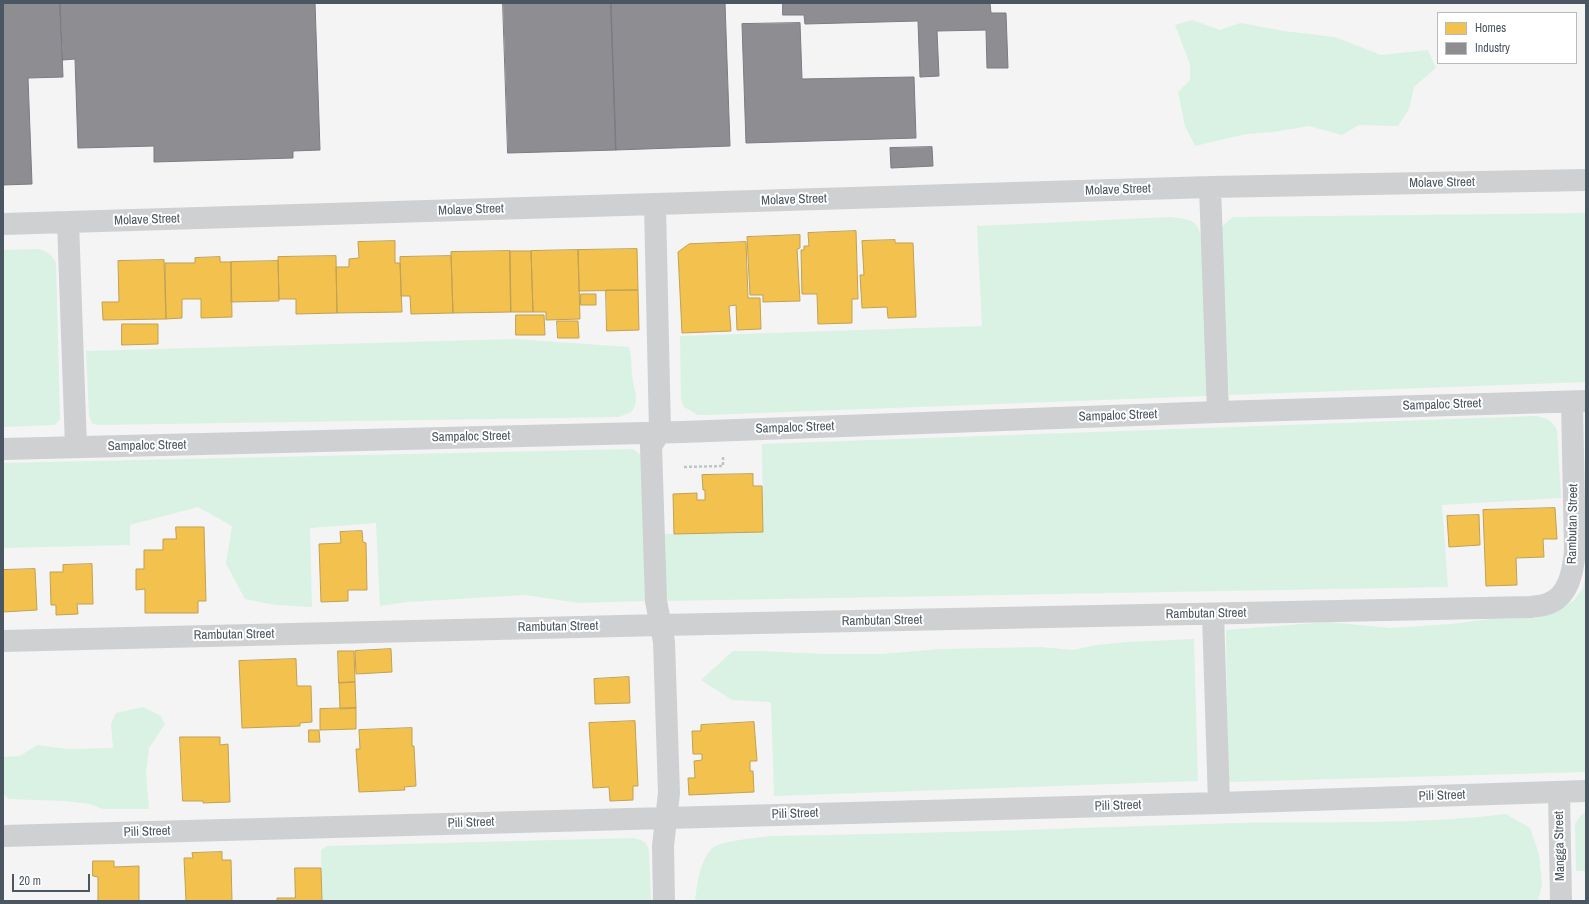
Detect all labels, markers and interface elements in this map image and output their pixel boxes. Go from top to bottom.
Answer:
legend [1437,12,1577,64]
text: Homes [1475,20,1506,36]
text: Industry [1475,40,1510,56]
street label: Molave Street [1409,175,1475,191]
street label: Molave Street [1085,181,1151,199]
street label: Molave Street [761,191,827,209]
street label: Molave Street [438,201,504,219]
street label: Molave Street [114,211,180,229]
street label: Sampaloc Street [1402,396,1482,414]
street label: Sampaloc Street [1078,407,1158,425]
street label: Sampaloc Street [755,419,835,437]
street label: Sampaloc Street [431,429,511,445]
street label: Sampaloc Street [107,438,187,454]
street label: Rambutan Street [1564,484,1582,564]
street label: Rambutan Street [1166,605,1246,623]
street label: Rambutan Street [842,612,922,630]
street label: Rambutan Street [518,618,598,636]
street label: Rambutan Street [194,626,274,644]
street label: Pili Street [1418,787,1466,805]
street label: Pili Street [1094,797,1142,815]
street label: Pili Street [771,805,819,823]
street label: Mangga Street [1552,811,1568,881]
street label: Pili Street [447,814,495,832]
street label: Pili Street [123,823,171,841]
scale bar [14,866,92,892]
text: 20 m [19,873,41,889]

